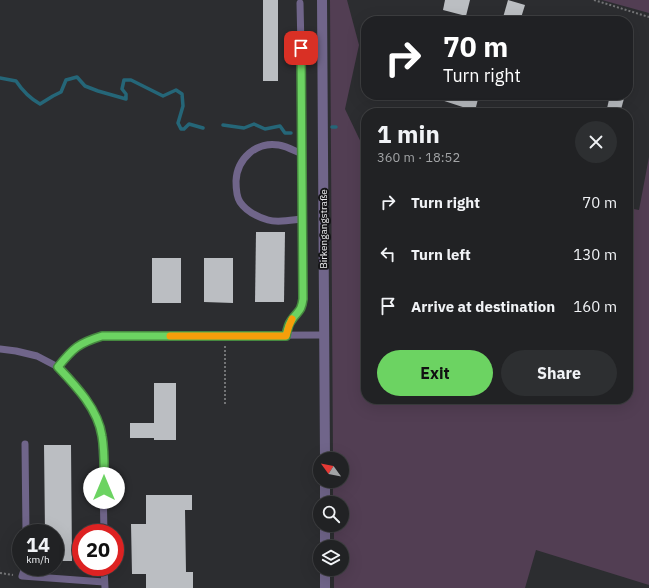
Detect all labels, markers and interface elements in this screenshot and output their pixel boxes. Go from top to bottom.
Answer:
text: 70 m [443,28,508,65]
pin [284,31,318,65]
icon: right [377,32,429,84]
icon: arrive [290,37,312,59]
text: Turn right [443,64,521,87]
text: 1 min [377,118,440,150]
button: close [575,121,617,163]
text: 360 m · 18:52 [377,149,460,166]
street label: Birkengangstraße [317,189,330,269]
icon: right [377,191,399,213]
text: Turn right [411,193,480,212]
text: 70 m [582,193,617,212]
icon: left [377,243,399,265]
text: Turn left [411,245,471,264]
text: 130 m [573,245,617,264]
icon: arrive [377,295,399,317]
text: Arrive at destination [411,297,555,316]
text: 160 m [573,297,617,316]
button: Exit [377,350,493,396]
button: Share [501,350,617,396]
north arrow [313,452,349,488]
map controls [313,452,349,576]
position arrow [83,467,125,509]
button: search [313,496,349,532]
speed limit sign: 20 [72,524,124,576]
text: 14 [26,531,50,558]
button: layers [313,540,349,576]
text: km/h [26,553,50,566]

